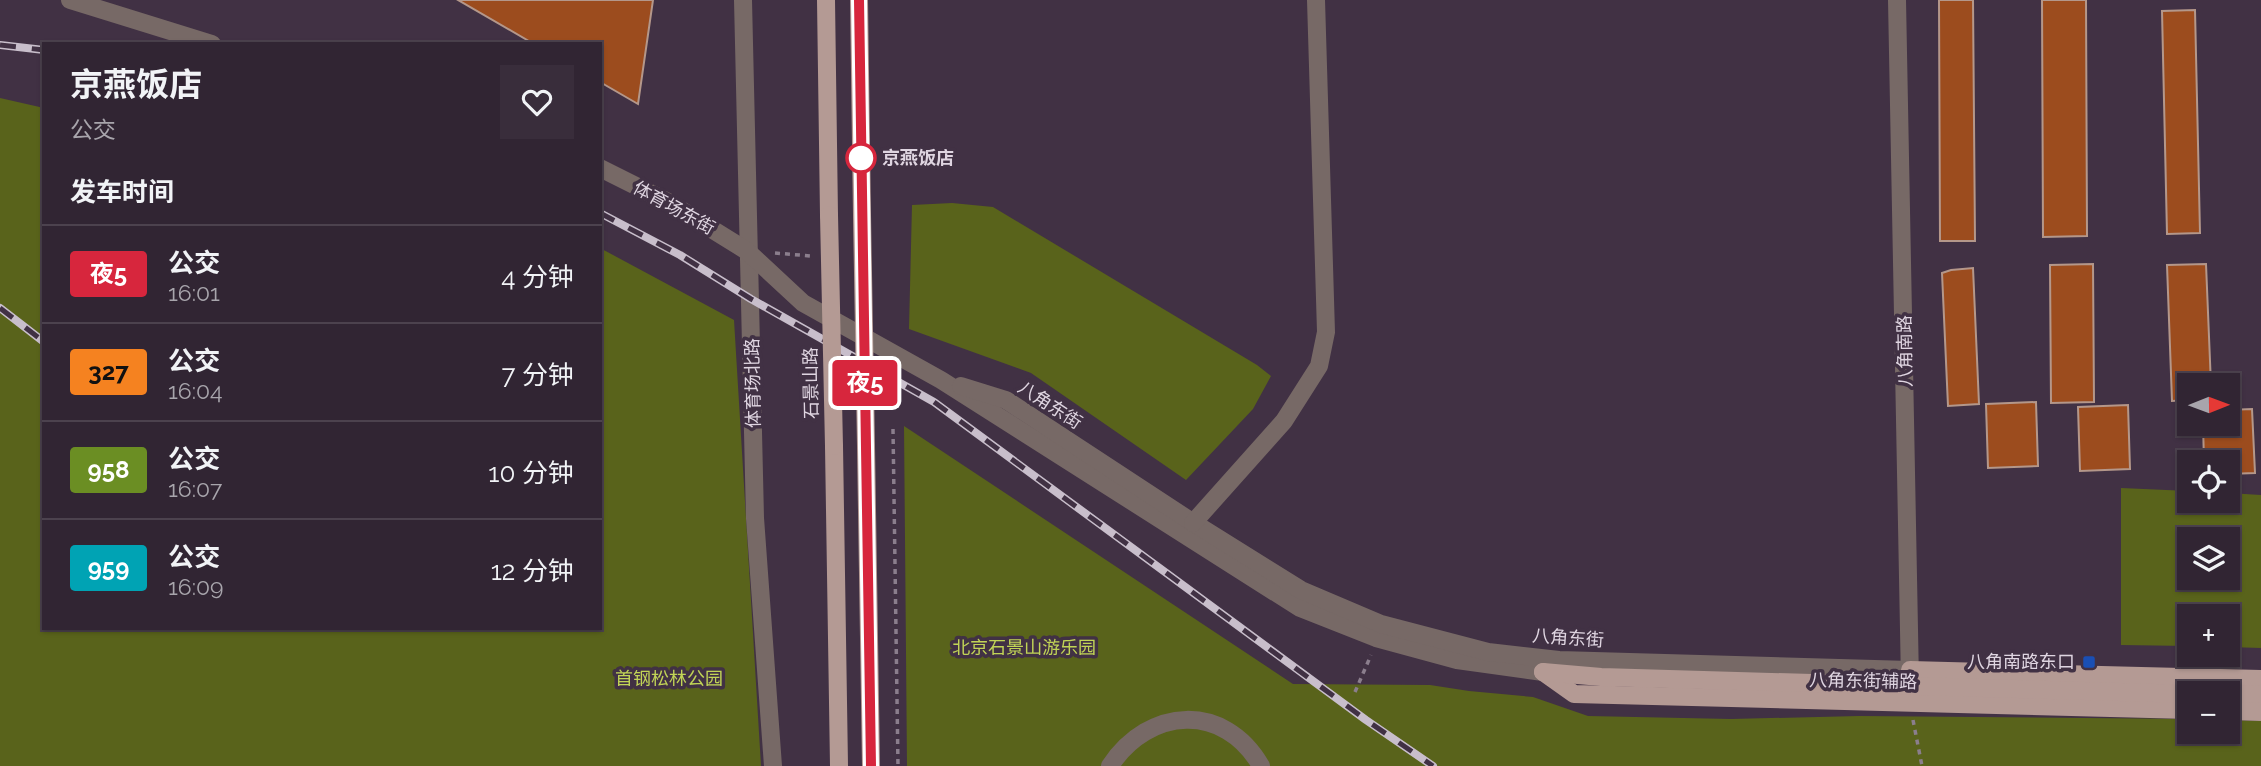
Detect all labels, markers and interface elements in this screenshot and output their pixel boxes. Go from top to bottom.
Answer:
text: 京燕饭店 [70,65,202,104]
button: heart [500,65,574,139]
text: 公交 [70,116,116,143]
marker: 京燕饭店 [846,143,876,173]
place label: 京燕饭店 [882,147,954,168]
text: 发车时间 [70,177,174,207]
street label: 体育场东街 [630,177,719,239]
text: 公交 [168,248,220,278]
text: 夜5 [90,259,127,288]
text: 4 分钟 [501,262,574,292]
text: 16:01 [168,279,220,306]
street label: 八角南路 [1893,315,1916,387]
street label: 体育场北路 [741,338,764,428]
text: 公交 [168,346,220,376]
street label: 石景山路 [799,347,822,419]
text: 327 [88,357,129,386]
text: 7 分钟 [501,360,574,390]
line badge: 夜5 [834,360,896,406]
text: 夜5 [846,368,884,397]
north arrow [2177,373,2240,436]
map controls [2177,373,2240,744]
street label: 八角东街 [1014,376,1086,433]
text: 16:04 [168,377,223,404]
text: 公交 [168,444,220,474]
button: locate [2177,450,2240,513]
text: 958 [88,455,129,484]
text: 10 分钟 [488,458,574,488]
text: 16:07 [168,475,222,502]
button: layers [2177,527,2240,590]
text: 公交 [168,542,220,572]
text: 959 [88,553,129,582]
text: 12 分钟 [491,556,574,586]
text: 16:09 [168,573,224,600]
button: + [2177,604,2240,667]
street label: 八角东街 [1531,625,1605,650]
park label: 北京石景山游乐园 [952,637,1096,658]
place label: 八角南路东口 [1967,651,2075,672]
marker: 八角南路东口 [2081,654,2097,670]
park label: 首钢松林公园 [615,668,723,689]
street label: 八角东街辅路 [1809,669,1917,692]
button: − [2177,681,2240,744]

